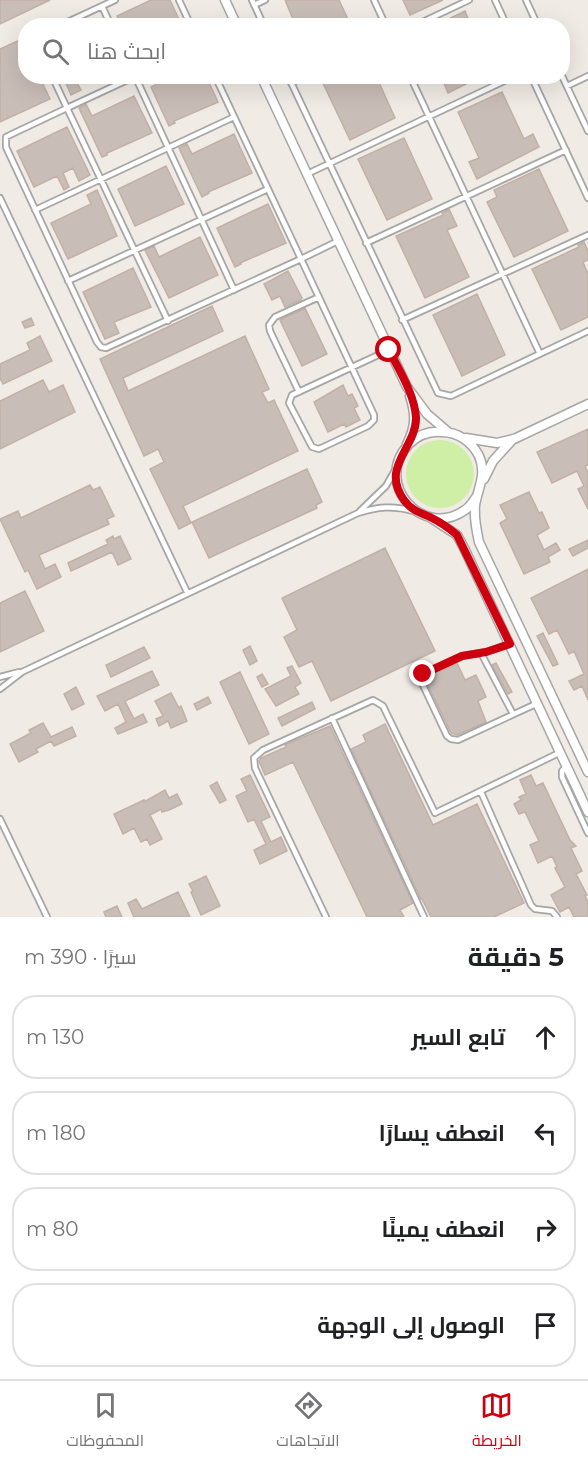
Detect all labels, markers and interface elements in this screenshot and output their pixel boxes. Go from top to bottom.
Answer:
search box [18,18,570,84]
icon: search [39,35,72,68]
text: ابحث هنا [87,38,166,65]
route start [375,336,401,362]
route end [409,660,435,686]
text: 5 دقيقة [468,941,564,973]
text: سيرًا · 390 m [24,945,137,969]
icon: ahead [529,1021,562,1054]
text: تابع السير [411,1024,505,1051]
text: 130 m [26,1025,84,1049]
icon: left [529,1117,562,1150]
text: انعطف يسارًا [379,1120,505,1147]
text: 180 m [26,1121,86,1145]
icon: right [529,1213,562,1246]
text: انعطف يمينًا [381,1216,505,1243]
text: 80 m [26,1217,78,1241]
icon: arrive [529,1309,562,1342]
text: الوصول إلى الوجهة [317,1312,505,1339]
tab: المحفوظات [66,1389,144,1455]
tab: الاتجاهات [276,1389,340,1455]
tab: الخريطة [472,1389,522,1455]

